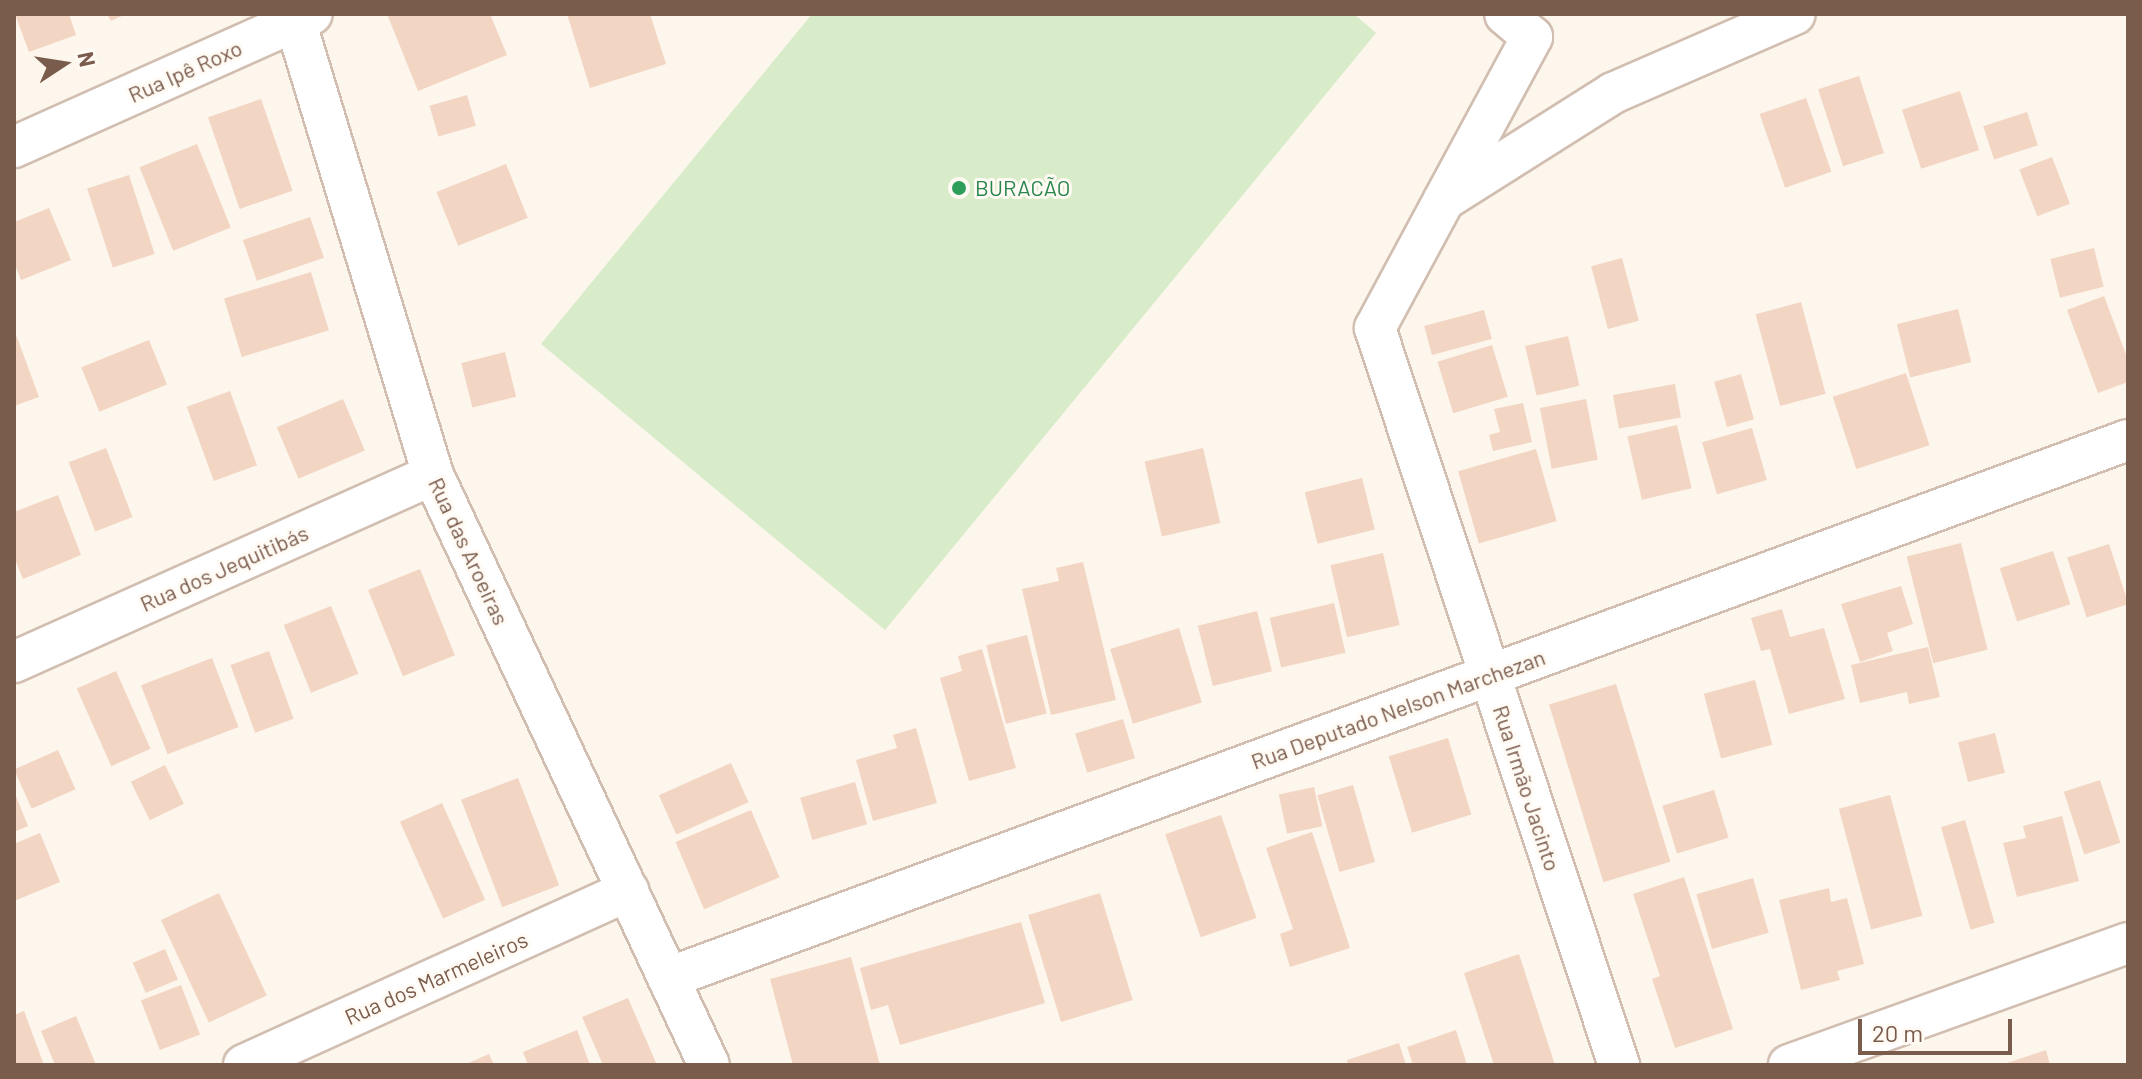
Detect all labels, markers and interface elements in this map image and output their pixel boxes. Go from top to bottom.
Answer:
north arrow [24,24,104,104]
street label: Rua Ipê Roxo [124,34,246,108]
text: N [73,49,102,69]
place label: BURACÃO [975,175,1071,201]
marker: BURACÃO [950,179,968,197]
street label: Rua das Aroeiras [423,473,515,629]
street label: Rua dos Jequitibás [136,519,312,617]
street label: Rua Deputado Nelson Marchezan [1247,643,1549,775]
street label: Rua Irmão Jacinto [1488,702,1566,874]
street label: Rua dos Marmeleiros [340,926,532,1030]
scale bar [1862,1003,2016,1053]
text: 20 m [1872,1018,1923,1047]

